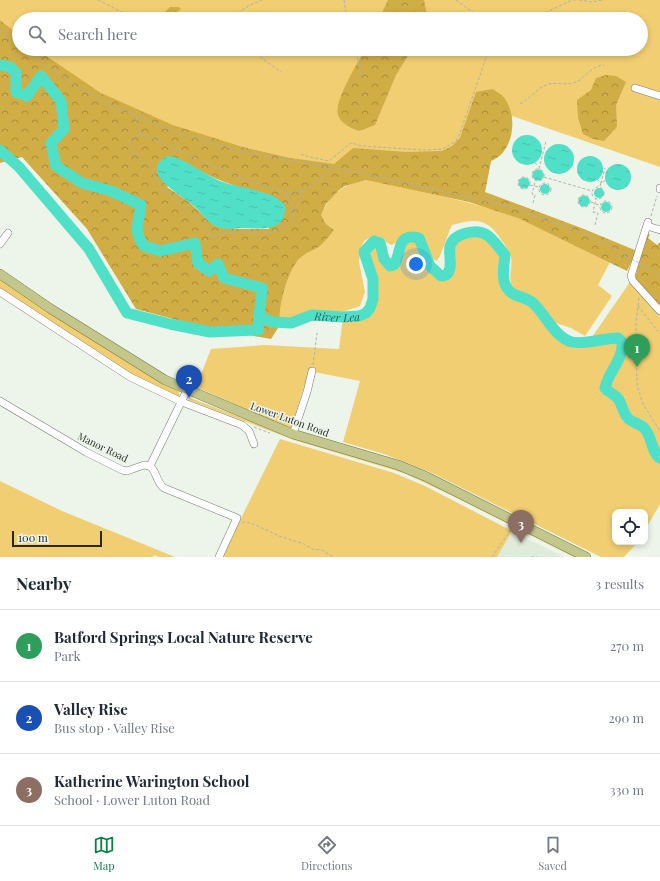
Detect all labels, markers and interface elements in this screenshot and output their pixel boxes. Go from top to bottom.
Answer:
search box [12,12,648,56]
icon: search [26,23,48,45]
text: Search here [58,24,137,44]
your location [406,254,426,274]
water label: River Lea [313,308,361,325]
pin: 1 [624,334,650,367]
pin: 2 [176,365,202,398]
street label: Lower Luton Road [249,398,331,440]
street label: Manor Road [75,429,131,465]
map controls [612,509,648,545]
button: locate [612,509,648,545]
pin: 3 [508,510,534,543]
scale bar [12,529,102,548]
text: 100 m [18,530,48,545]
text: Nearby [16,572,71,594]
text: 3 results [595,575,644,592]
text: Batford Springs Local Nature Reserve [54,627,313,647]
text: 1 [27,637,31,654]
text: 270 m [610,637,644,654]
text: Park [54,647,81,664]
text: Valley Rise [54,699,128,719]
text: 2 [26,709,32,726]
text: 290 m [609,709,644,726]
text: Bus stop · Valley Rise [54,719,175,736]
text: Katherine Warington School [54,771,249,791]
text: 3 [26,781,32,798]
text: 330 m [610,781,644,798]
text: School · Lower Luton Road [54,791,210,808]
tab: Map [93,834,115,873]
tab: Directions [301,834,352,873]
tab: Saved [538,834,567,873]

